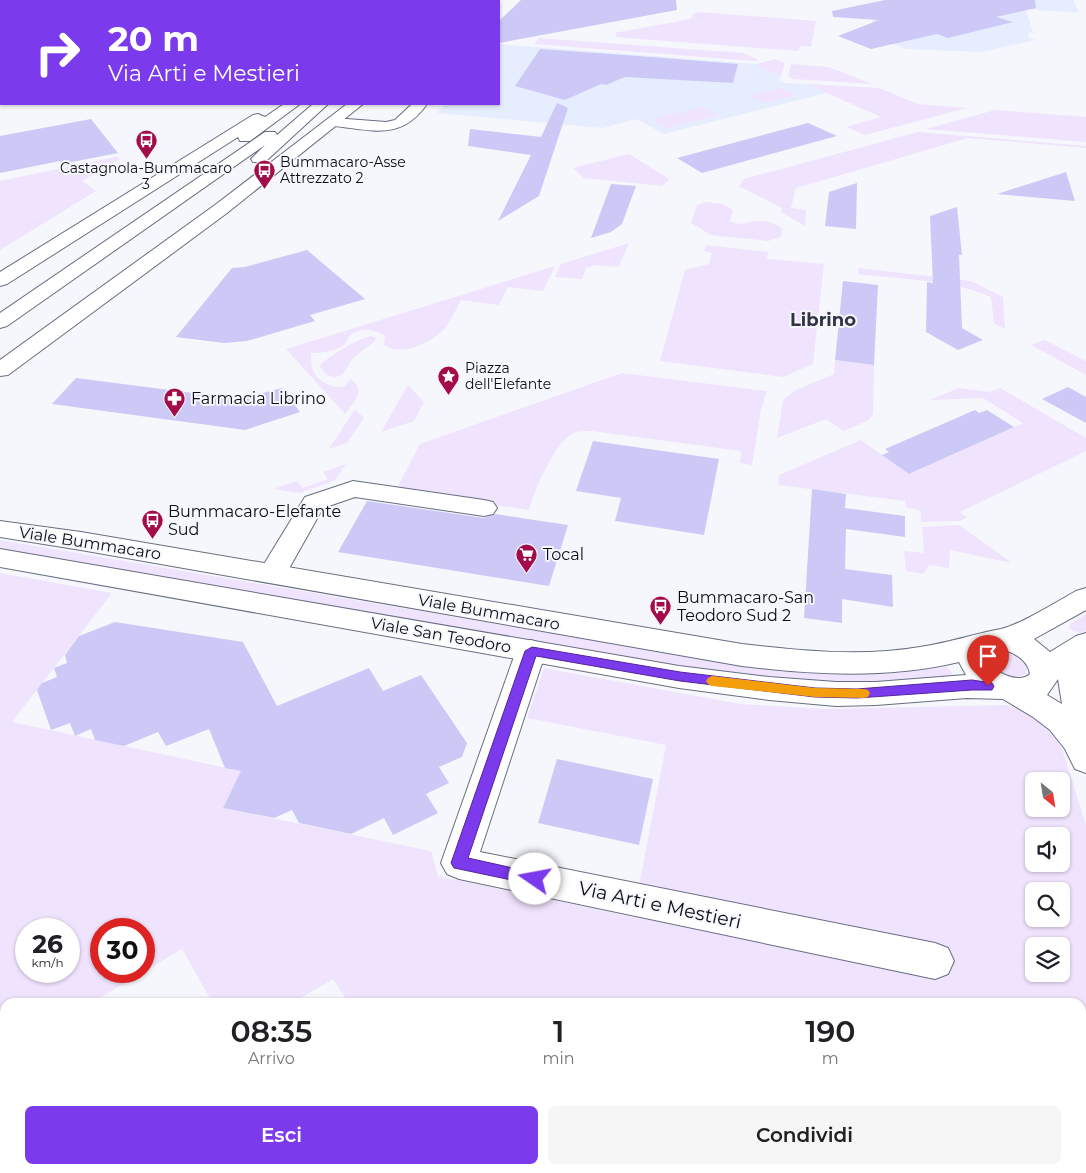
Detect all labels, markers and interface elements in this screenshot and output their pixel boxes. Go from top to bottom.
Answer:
text: 20 m [108,17,199,60]
icon: right [25,20,90,85]
text: Via Arti e Mestieri [108,60,300,87]
bus stop icon: Castagnola-Bummacaro 3 [134,128,158,159]
place label: Bummacaro-Asse Attrezzato 2 [280,153,406,187]
bus stop icon: Bummacaro-Asse Attrezzato 2 [252,158,276,189]
place label: Castagnola-Bummacaro 3 [60,159,232,193]
district label: Librino [790,309,856,331]
place label: Piazza dell'Elefante [465,359,551,393]
place icon: Piazza dell'Elefante [437,364,461,395]
pharmacy icon: Farmacia Librino [163,386,187,417]
place label: Farmacia Librino [191,389,326,408]
place label: Bummacaro-Elefante Sud [168,502,341,539]
bus stop icon: Bummacaro-Elefante Sud [140,508,164,539]
street label: Viale Bummacaro [18,522,162,564]
supermarket icon: Tocal [515,542,539,573]
place label: Tocal [543,545,584,564]
place label: Bummacaro-San Teodoro Sud 2 [677,588,814,625]
street label: Viale Bummacaro [417,590,561,634]
bus stop icon: Bummacaro-San Teodoro Sud 2 [649,594,673,625]
street label: Viale San Teodoro [369,613,513,657]
pin [967,635,1009,686]
icon: arrive [974,642,1002,670]
north arrow [1025,772,1070,818]
map controls [1025,772,1070,982]
button: sound [1025,827,1070,872]
position arrow [508,852,560,904]
street label: Via Arti e Mestieri [577,877,743,933]
button: search [1025,882,1070,927]
speed limit sign: 30 [90,918,155,983]
text: 26 [32,929,63,959]
button: layers [1025,937,1070,982]
text: km/h [31,955,64,970]
text: 08:35 [230,1013,312,1050]
text: 1 [553,1013,564,1050]
text: 190 [805,1013,856,1050]
text: Arrivo [248,1049,295,1068]
text: min [543,1049,575,1068]
text: m [822,1049,839,1068]
button: Esci [25,1106,538,1164]
button: Condividi [548,1106,1061,1164]

